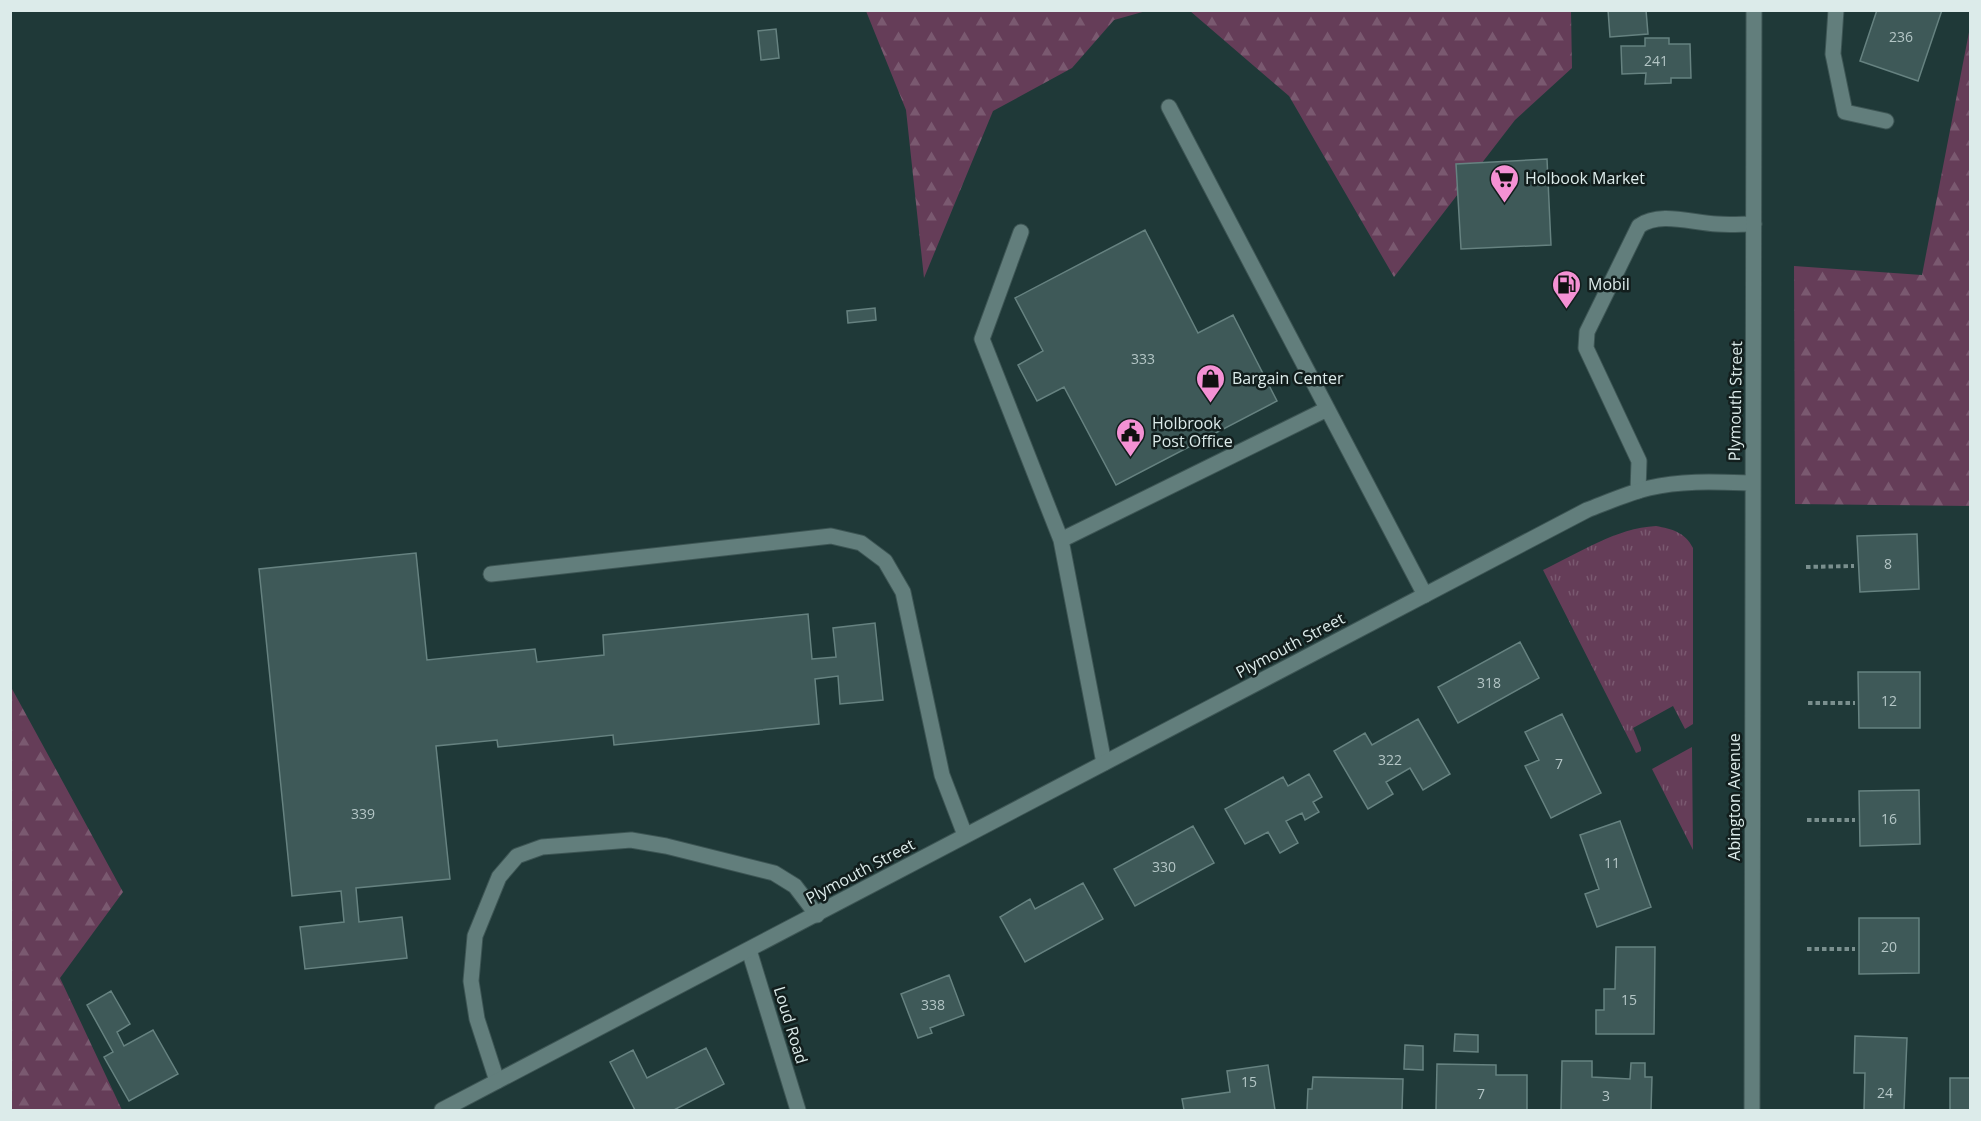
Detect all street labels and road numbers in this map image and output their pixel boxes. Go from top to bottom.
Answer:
street label: Plymouth Street [1723,340,1747,461]
street label: Plymouth Street [1232,607,1349,683]
street label: Abington Avenue [1723,733,1745,861]
street label: Plymouth Street [802,833,919,909]
street label: Loud Road [769,984,813,1066]

